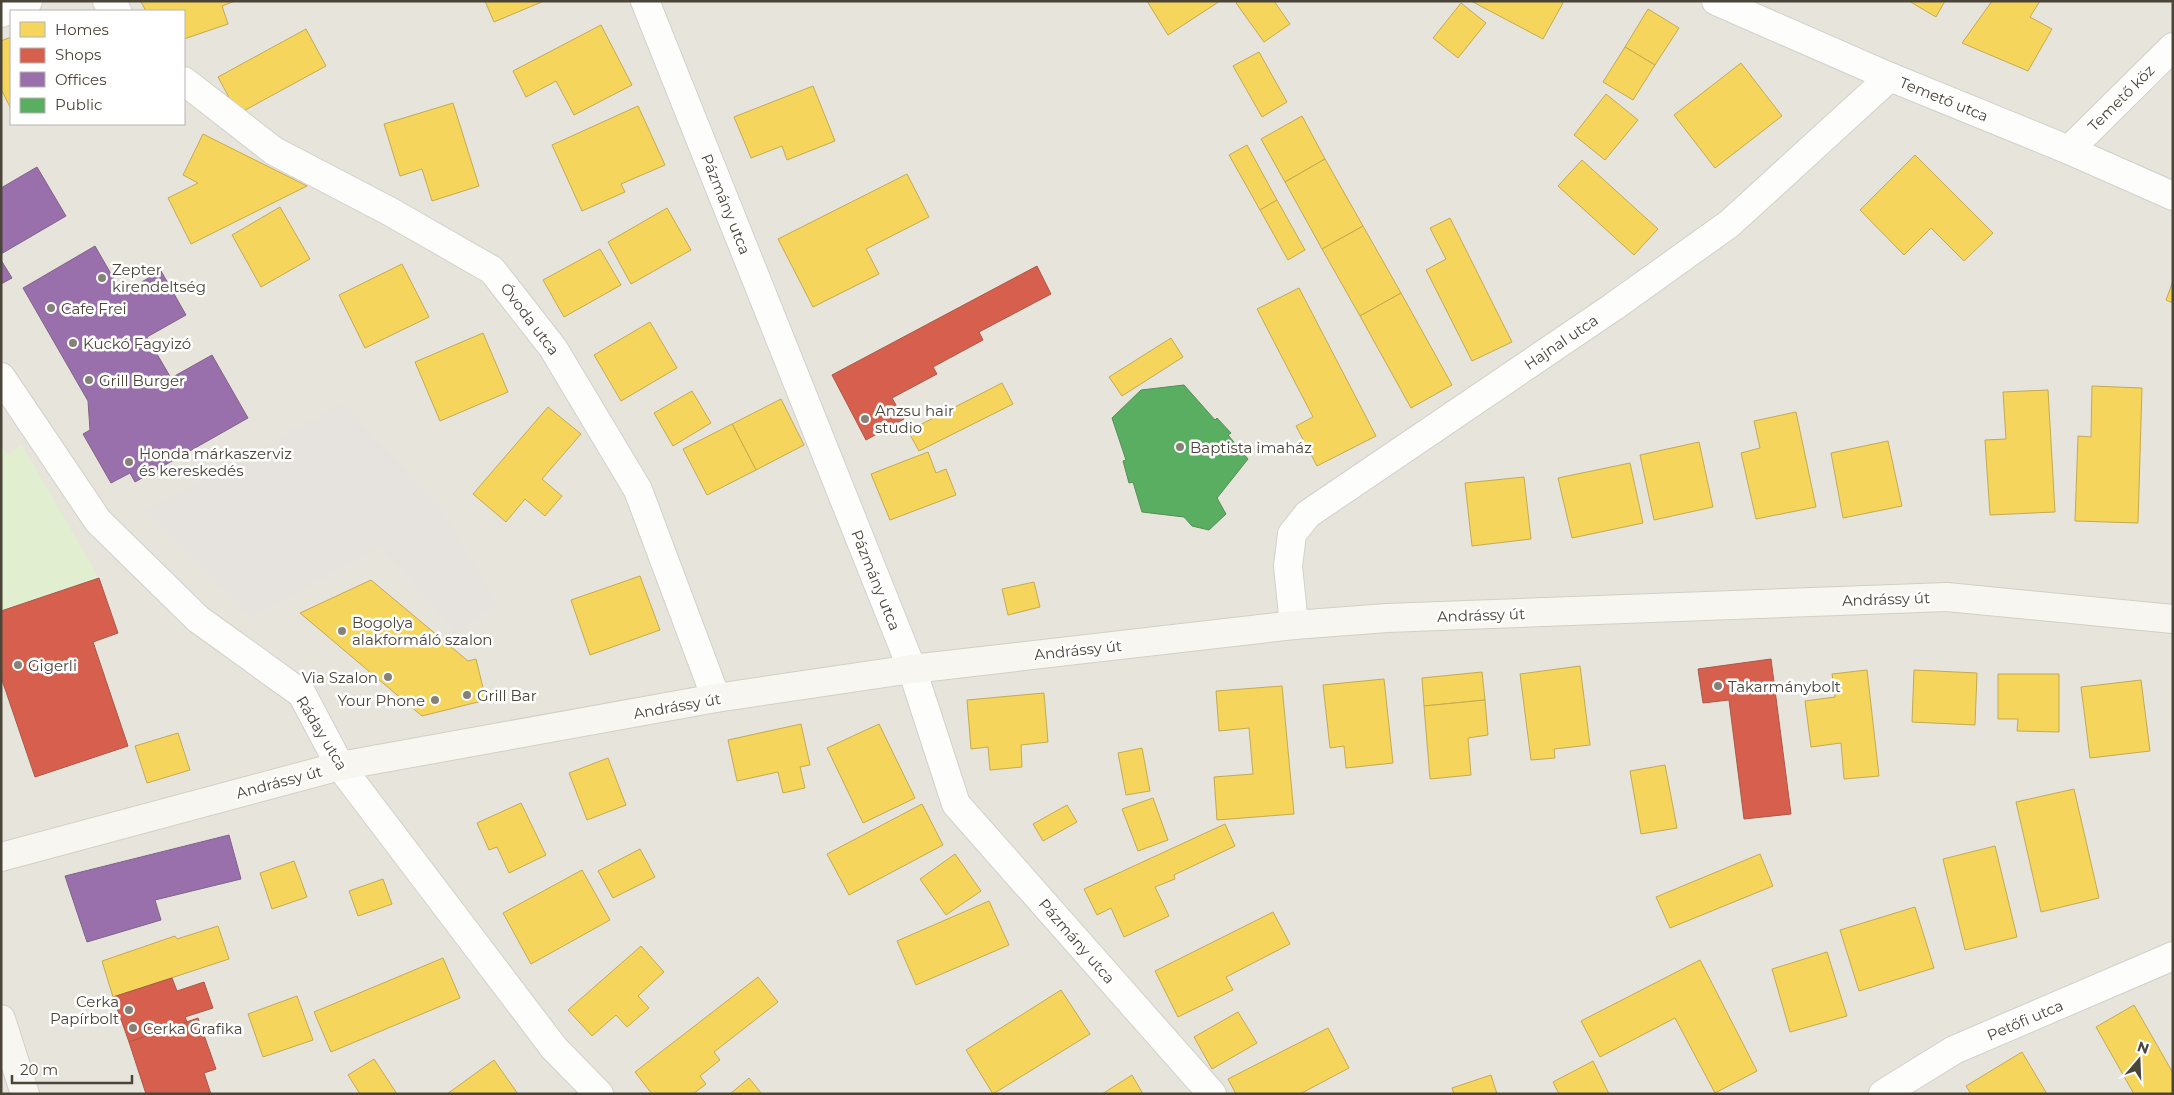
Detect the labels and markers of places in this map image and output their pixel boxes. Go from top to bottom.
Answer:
place label: Zepter kirendeltség [112,260,206,296]
marker: Zepter kirendeltség [96,272,108,284]
place label: Cafe Frei [61,299,127,318]
marker: Cafe Frei [45,302,57,314]
place label: Kuckó Fagyizó [83,334,191,353]
marker: Kuckó Fagyizó [67,337,79,349]
place label: Grill Burger [99,371,185,390]
marker: Grill Burger [83,374,95,386]
place label: Anzsu hair studio [875,401,954,437]
marker: Anzsu hair studio [859,413,871,425]
place label: Baptista imaház [1190,438,1312,457]
marker: Baptista imaház [1174,441,1186,453]
place label: Honda márkaszerviz és kereskedés [139,444,292,480]
marker: Honda márkaszerviz és kereskedés [123,456,135,468]
place label: Bogolya alakformáló szalon [352,613,493,649]
marker: Bogolya alakformáló szalon [336,625,348,637]
place label: Gigerli [28,656,77,675]
marker: Gigerli [12,659,24,671]
place label: Via Szalon [302,668,378,687]
marker: Via Szalon [382,671,394,683]
place label: Takarmánybolt [1728,677,1841,696]
marker: Takarmánybolt [1712,680,1724,692]
place label: Grill Bar [477,686,537,705]
marker: Grill Bar [461,689,473,701]
place label: Your Phone [337,691,425,710]
marker: Your Phone [429,694,441,706]
place label: Cerka Papírbolt [50,992,119,1028]
marker: Cerka Papírbolt [123,1004,135,1016]
place label: Cerka Grafika [143,1019,243,1038]
marker: Cerka Grafika [127,1022,139,1034]

